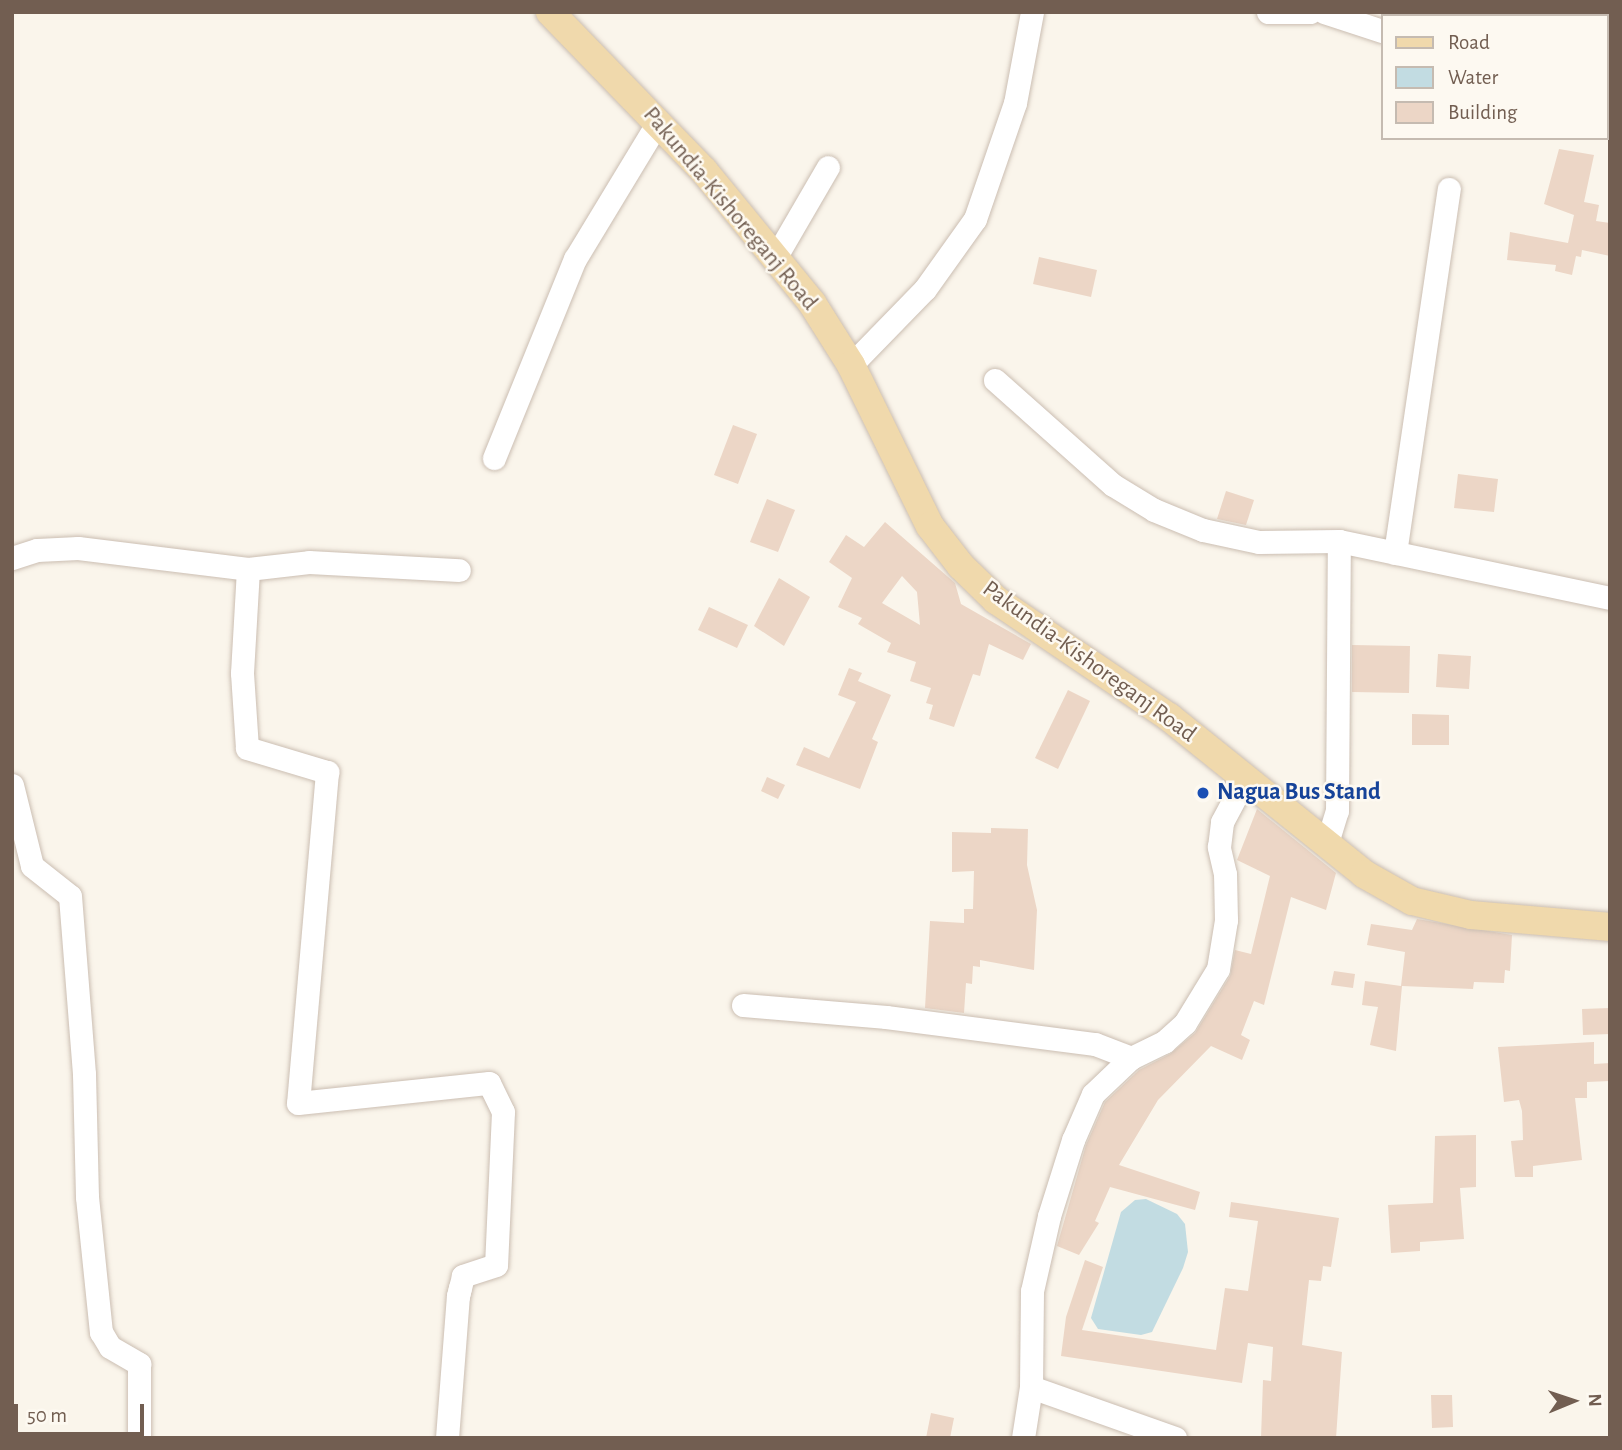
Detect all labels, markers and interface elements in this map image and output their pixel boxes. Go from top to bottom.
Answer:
legend [1380,14,1608,140]
text: Road [1448,32,1490,53]
text: Water [1448,67,1498,88]
street label: Pakundia-Kishoreganj Road [636,101,824,317]
text: Building [1448,102,1517,123]
street label: Pakundia-Kishoreganj Road [976,575,1202,749]
place label: Nagua Bus Stand [1217,779,1381,807]
marker: Nagua Bus Stand [1195,785,1211,801]
north arrow [1538,1366,1608,1436]
scale bar [18,1390,147,1434]
text: N [1585,1393,1604,1407]
text: 50 m [27,1405,67,1426]

